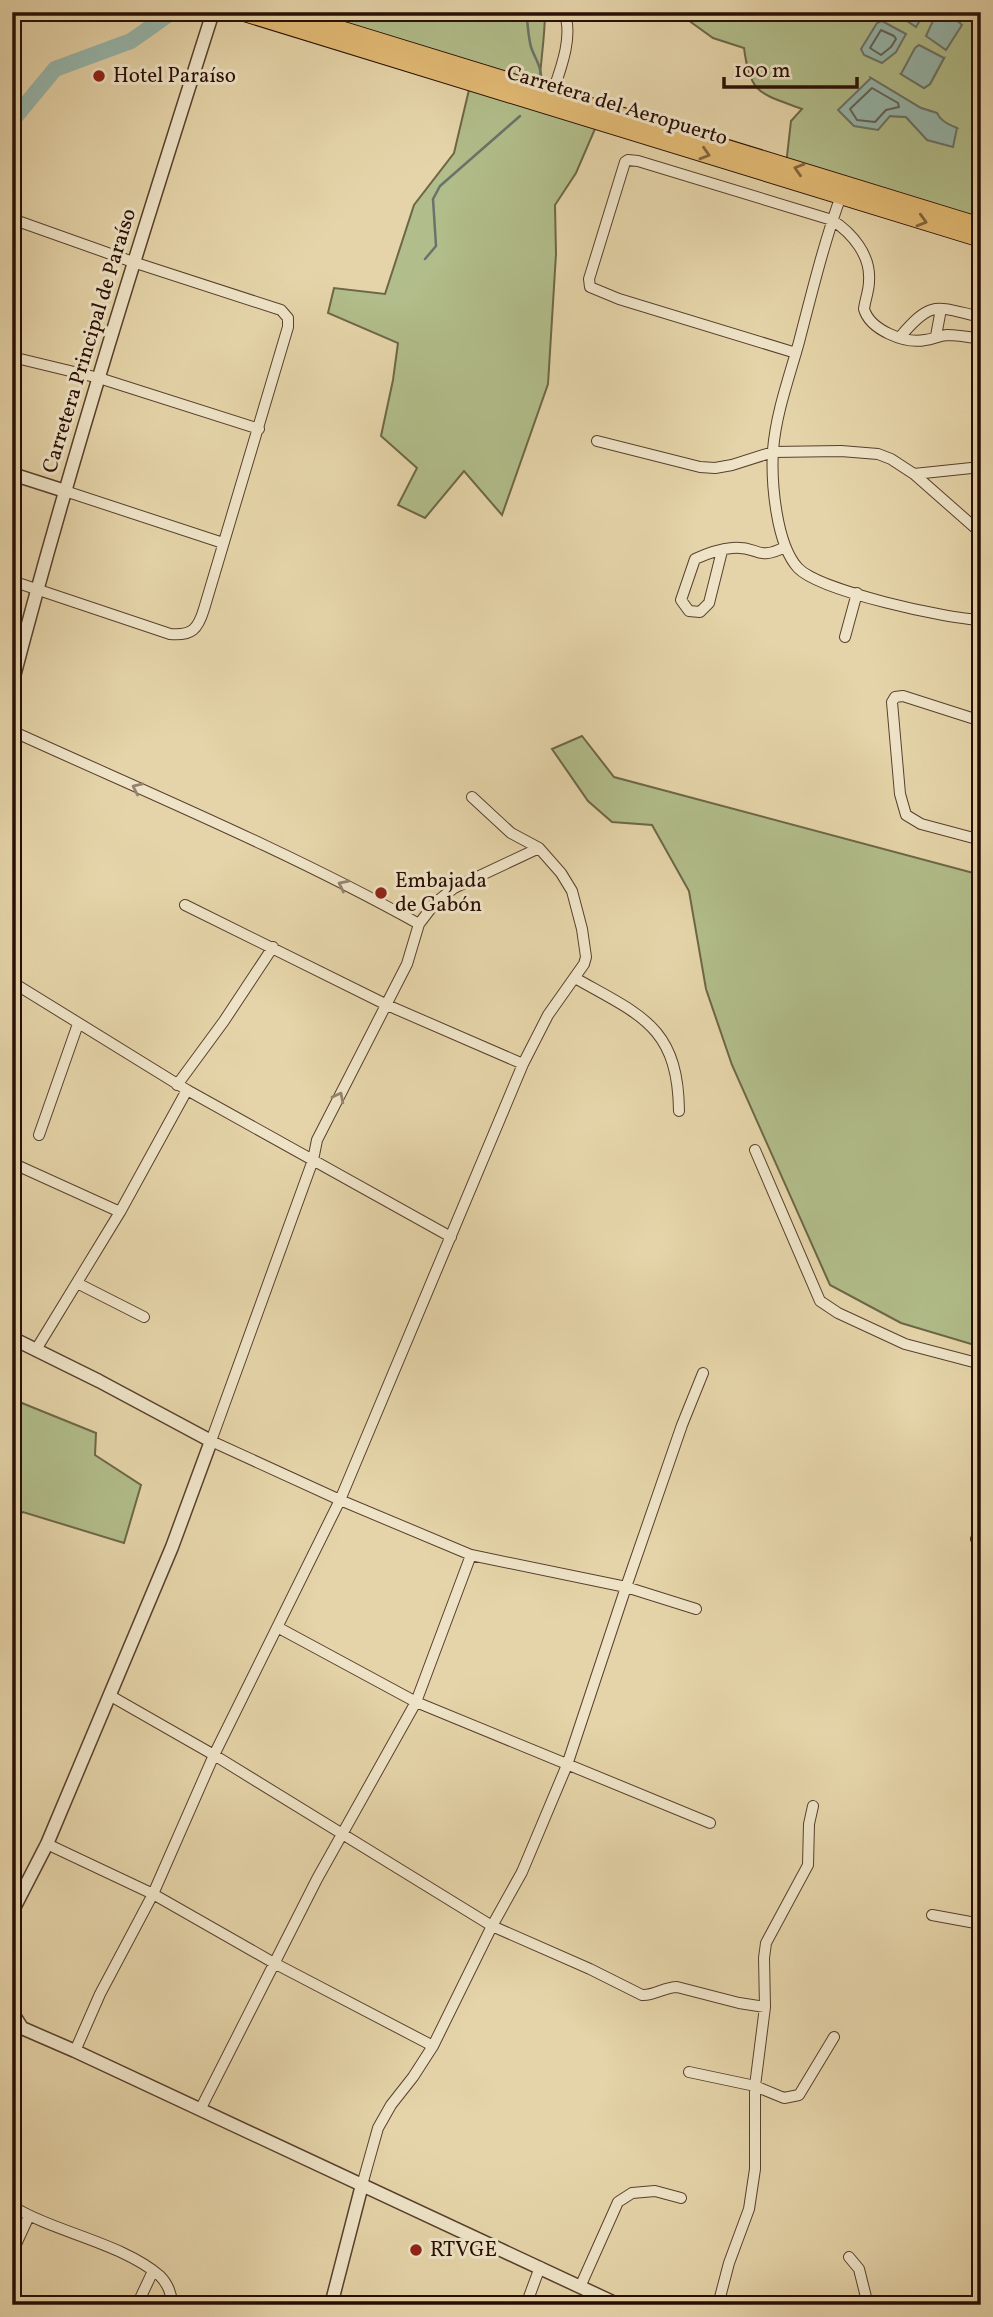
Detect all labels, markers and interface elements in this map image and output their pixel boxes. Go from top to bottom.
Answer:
scale bar [724,46,856,90]
text: 100 m [734,57,791,86]
street label: Carretera del Aeropuerto [503,59,731,153]
place label: Hotel Paraíso [113,62,236,91]
marker: Hotel Paraíso [91,68,107,84]
one-way arrow [698,146,710,160]
one-way arrow [793,162,805,177]
street label: Carretera Principal de Paraíso [36,205,144,477]
one-way arrow [916,213,928,228]
one-way arrow [132,782,144,796]
place label: Embajada de Gabón [395,867,487,920]
one-way arrow [338,879,350,893]
marker: Embajada de Gabón [373,885,389,901]
one-way arrow [331,1092,345,1104]
place label: RTVGE [430,2236,497,2265]
marker: RTVGE [408,2242,424,2258]

